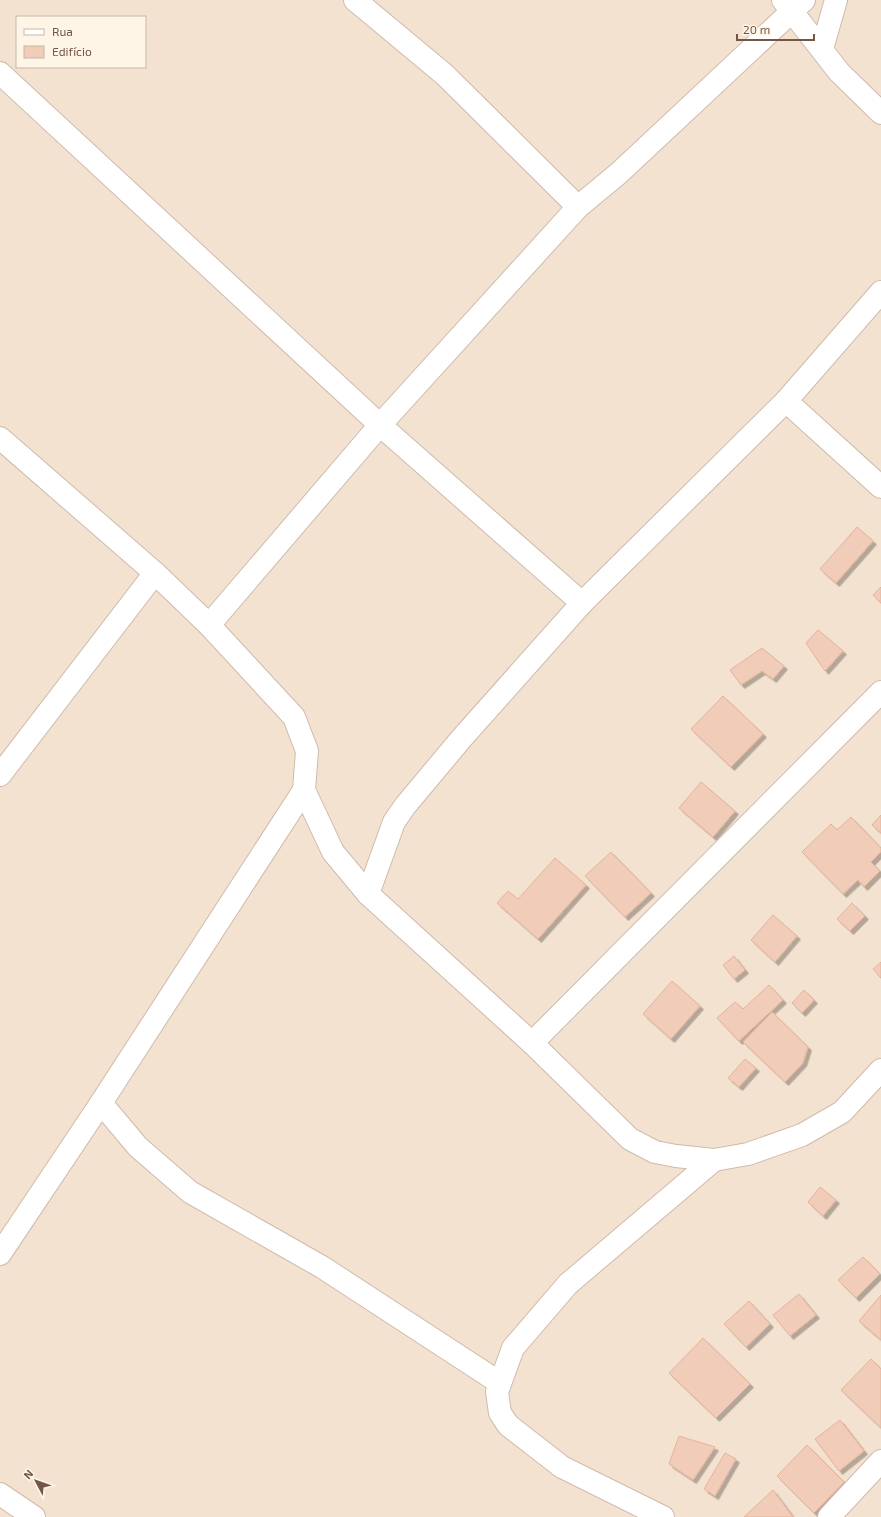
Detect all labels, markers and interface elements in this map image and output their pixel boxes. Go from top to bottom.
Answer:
legend [16,16,146,68]
scale bar [737,16,814,42]
text: 20 m [743,22,770,36]
text: Rua [52,24,73,38]
text: Edifício [52,44,92,58]
north arrow [16,1461,56,1501]
text: N [21,1467,36,1481]

